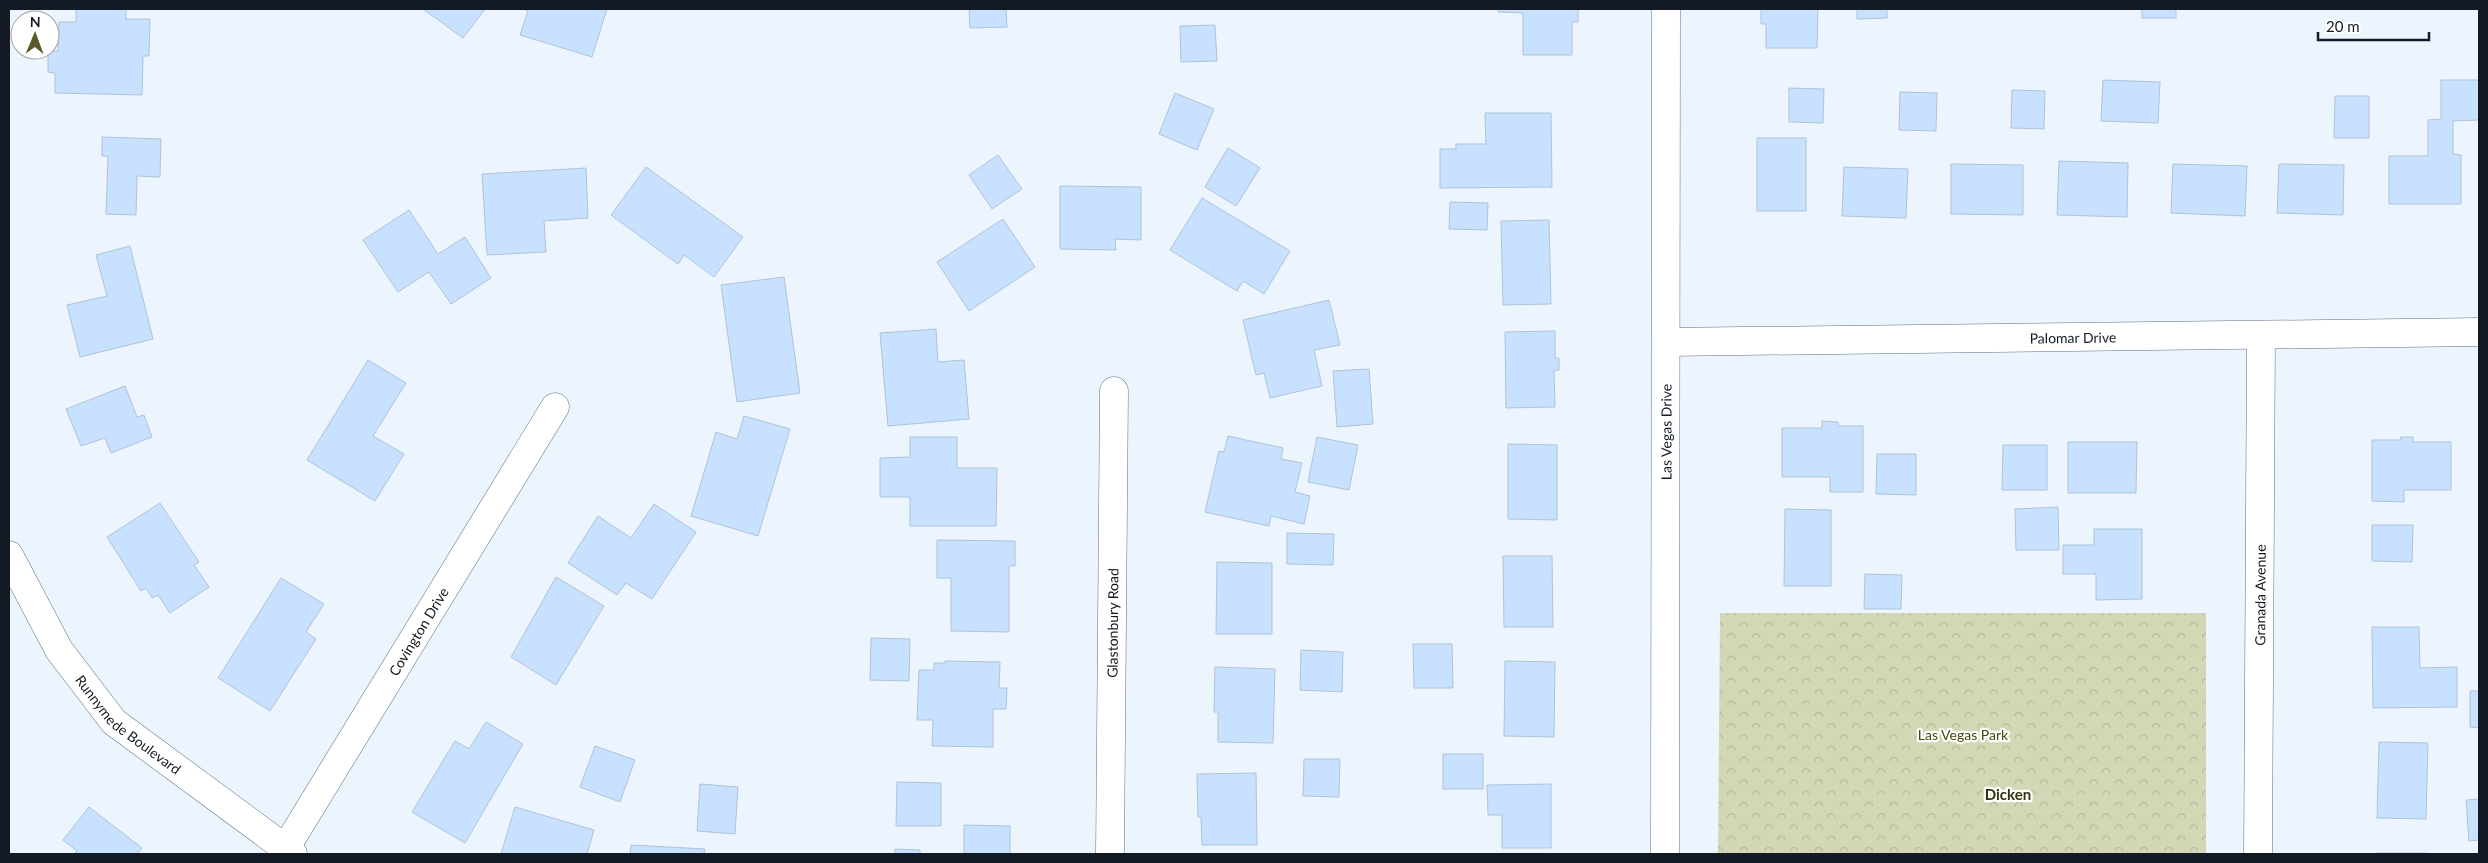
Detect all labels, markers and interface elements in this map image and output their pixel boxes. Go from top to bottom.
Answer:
north arrow [10,10,60,60]
scale bar [2318,10,2429,42]
text: N [30,13,41,30]
text: 20 m [2326,17,2360,35]
street label: Palomar Drive [2030,328,2116,346]
street label: Las Vegas Drive [1657,384,1674,480]
street label: Granada Avenue [2251,544,2268,646]
street label: Glastonbury Road [1103,568,1121,678]
street label: Covington Drive [385,584,451,679]
street label: Runnymede Boulevard [72,671,185,777]
park label: Las Vegas Park [1918,726,2009,743]
district label: Dicken [1985,785,2031,803]

